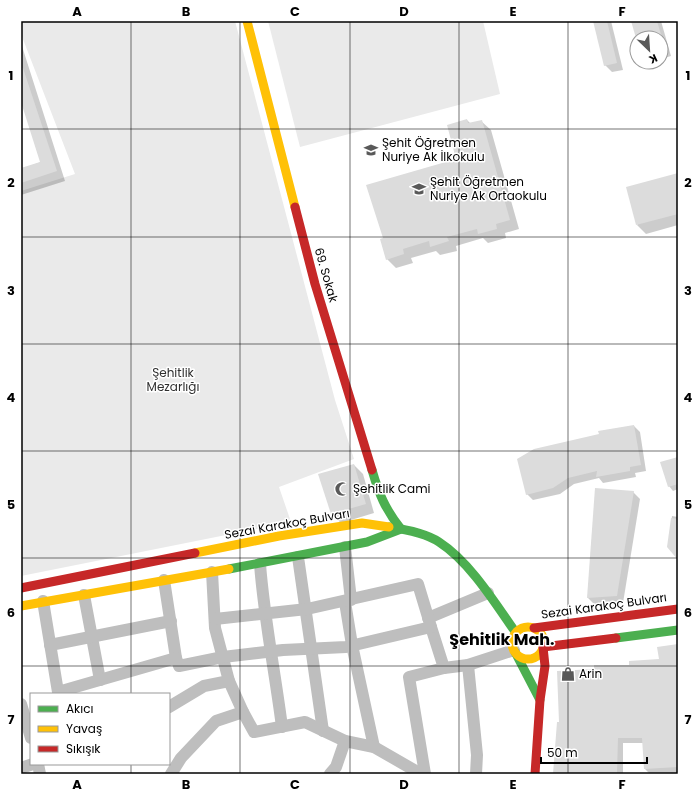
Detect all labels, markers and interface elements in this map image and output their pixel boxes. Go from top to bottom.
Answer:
text: A [72,2,82,21]
text: B [182,2,191,21]
text: C [290,2,300,21]
text: D [399,2,409,21]
text: E [509,2,517,21]
text: F [618,2,626,21]
north arrow [629,30,669,70]
text: K [646,50,660,68]
text: 1 [9,66,13,85]
text: 1 [686,66,690,85]
place label: Şehit Öğretmen Nuriye Ak İlkokulu [382,134,485,165]
school or university icon: Şehit Öğretmen Nuriye Ak İlkokulu [363,142,379,158]
text: 2 [7,173,15,192]
place label: Şehit Öğretmen Nuriye Ak Ortaokulu [430,173,547,204]
text: 2 [684,173,692,192]
school or university icon: Şehit Öğretmen Nuriye Ak Ortaokulu [411,181,427,197]
street label: 69. Sokak [311,246,343,305]
text: 3 [7,281,15,300]
text: 3 [684,281,692,300]
park label: Şehitlik Mezarlığı [147,364,199,395]
text: 4 [7,388,16,407]
text: 4 [684,388,693,407]
place label: Şehitlik Cami [353,480,431,497]
mosque icon: Şehitlik Cami [334,481,350,497]
text: 5 [7,495,15,514]
text: 5 [684,495,692,514]
street label: Sezai Karakoç Bulvarı [223,504,351,543]
street label: Sezai Karakoç Bulvarı [540,588,668,623]
text: 6 [7,603,15,622]
text: 6 [684,603,692,622]
district label: Şehitlik Mah. [449,628,555,651]
place label: Arin [579,665,602,682]
shop icon: Arin [560,666,576,682]
legend [30,693,170,765]
text: Akıcı [66,700,94,717]
text: 7 [8,710,15,729]
text: 7 [685,710,692,729]
text: Yavaş [66,720,102,737]
scale bar [541,739,647,765]
text: Sıkışık [66,740,101,757]
text: 50 m [547,744,578,761]
text: A [72,775,82,794]
text: B [182,775,191,794]
text: C [290,775,300,794]
text: D [399,775,409,794]
text: E [509,775,517,794]
text: F [618,775,626,794]

